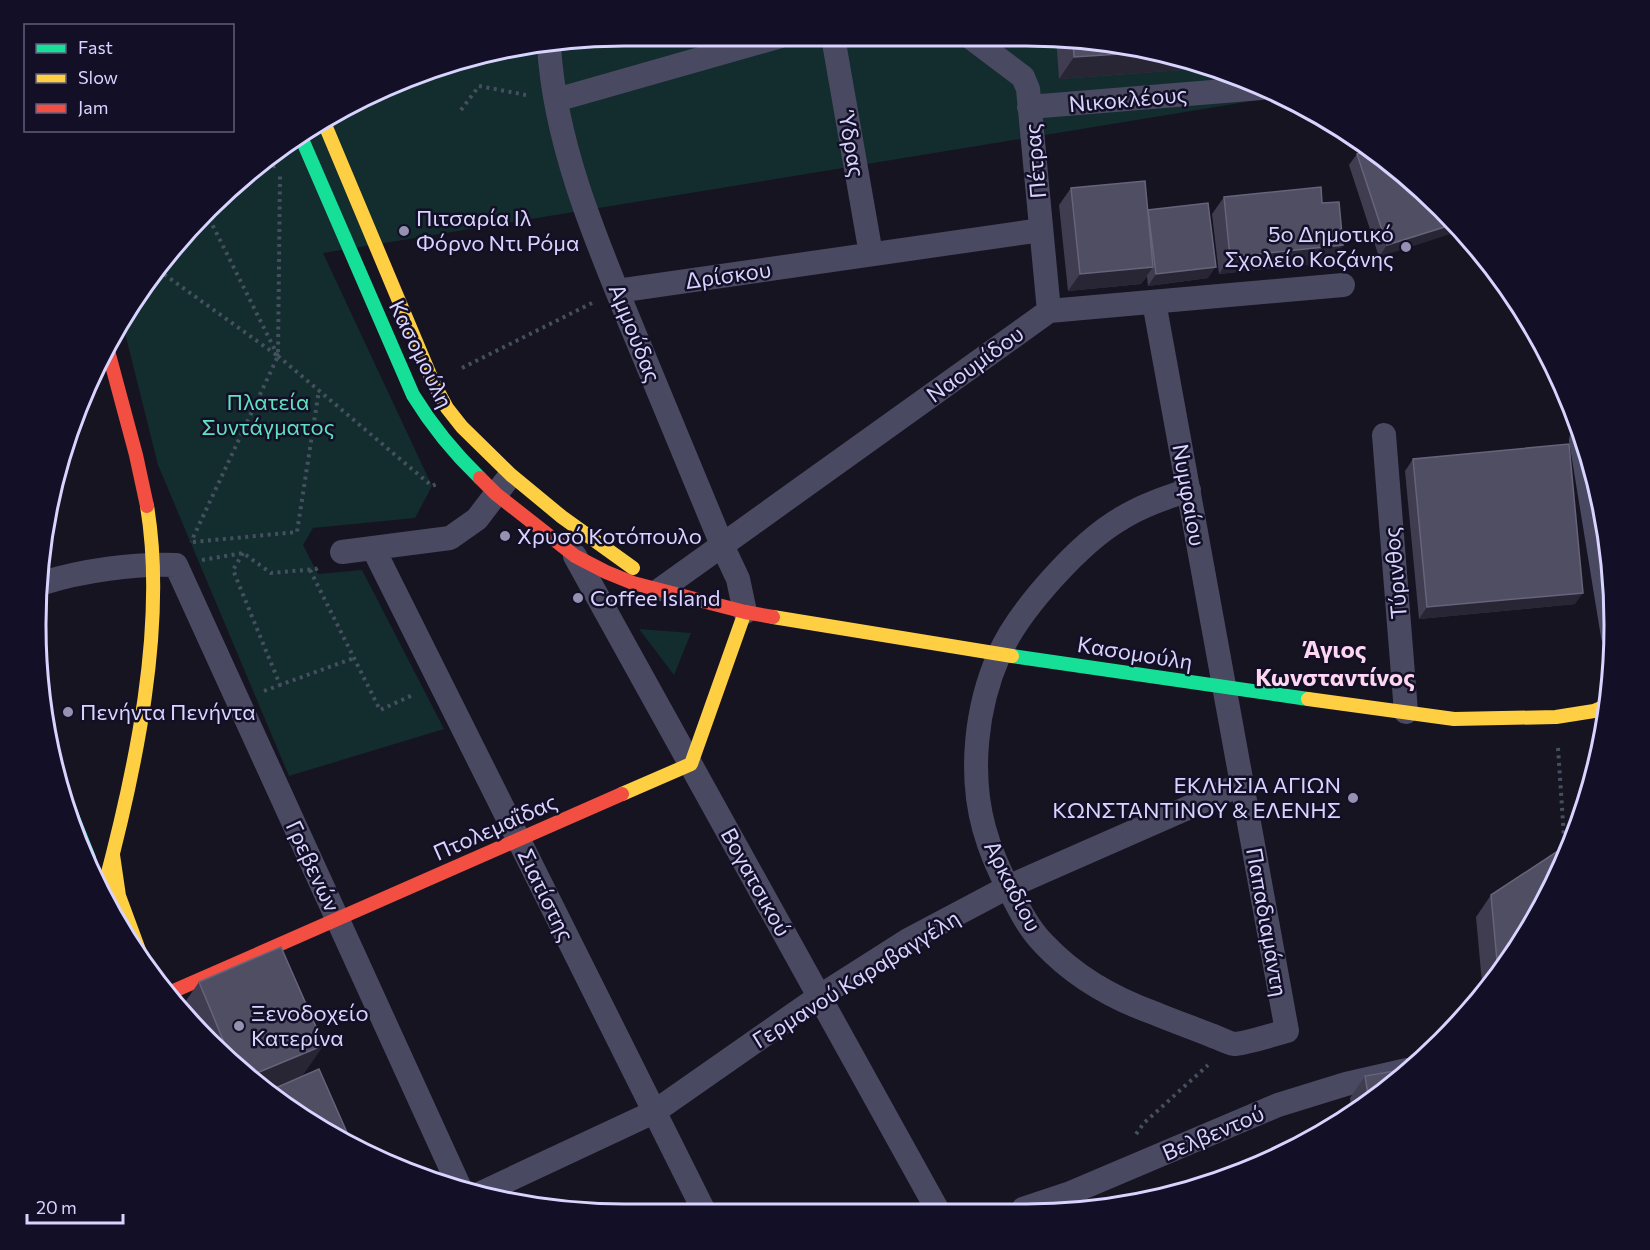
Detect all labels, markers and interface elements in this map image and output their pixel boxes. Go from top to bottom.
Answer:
legend [24,24,234,132]
text: Fast [78,36,113,58]
text: Slow [78,66,118,88]
street label: Νικοκλέους [1068,80,1188,117]
text: Jam [78,96,108,118]
street label: Ύδρας [833,108,871,179]
street label: Πέτρας [1018,122,1051,200]
place label: Πιτσαρία Ιλ Φόρνο Ντι Ρόμα [416,204,579,256]
place label: 5ο Δημοτικό Σχολείο Κοζάνης [1224,220,1394,272]
marker: Πιτσαρία Ιλ Φόρνο Ντι Ρόμα [397,224,411,238]
marker: 5ο Δημοτικό Σχολείο Κοζάνης [1399,240,1413,254]
street label: Δρίσκου [683,255,773,294]
street label: Αμμούδας [604,280,667,386]
street label: Κασομούλη [384,296,459,412]
street label: Ναουμίδου [921,319,1029,408]
park label: Πλατεία Συντάγματος [201,388,335,440]
street label: Νυμφαίου [1167,442,1212,548]
place label: Χρυσό Κοτόπουλο [517,522,702,549]
street label: Τύρινθος [1377,526,1412,620]
marker: Χρυσό Κοτόπουλο [498,529,512,543]
place label: Coffee Island [590,584,720,611]
marker: Coffee Island [571,591,585,605]
street label: Κασομούλη [1076,630,1195,675]
district label: Άγιος Κωνσταντίνος [1255,634,1415,691]
place label: Πενήντα Πενήντα [80,698,256,725]
marker: Πενήντα Πενήντα [61,705,75,719]
place label: ΕΚΛΗΣΙΑ ΑΓΙΩΝ ΚΩΝΣΤΑΝΤΙΝΟΥ & ΕΛΕΝΗΣ [1052,771,1341,823]
street label: Πτολεμαΐδας [429,787,561,866]
marker: ΕΚΛΗΣΙΑ ΑΓΙΩΝ ΚΩΝΣΤΑΝΤΙΝΟΥ & ΕΛΕΝΗΣ [1346,791,1360,805]
street label: Γρεβενών [281,816,346,916]
street label: Βογατσικού [716,823,797,941]
street label: Αρκαδίου [979,836,1048,936]
street label: Σιατίστης [512,844,580,945]
street label: Παπαδιαμάντη [1241,845,1294,998]
street label: Γερμανού Καραβαγγέλη [747,904,964,1053]
place label: Ξενοδοχείο Κατερίνα [251,999,369,1051]
marker: Ξενοδοχείο Κατερίνα [232,1019,246,1033]
street label: Βελβεντού [1158,1099,1268,1166]
scale bar [27,1187,123,1225]
text: 20 m [36,1196,77,1218]

